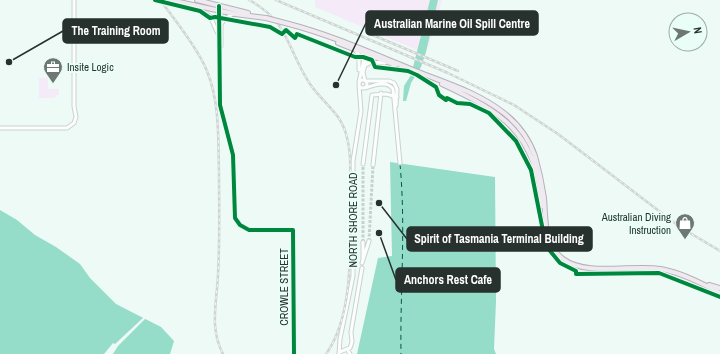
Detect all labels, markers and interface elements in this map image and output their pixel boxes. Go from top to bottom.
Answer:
callout: Australian Marine Oil Spill Centre [366,11,538,35]
north arrow [668,12,708,52]
text: Australian Marine Oil Spill Centre [374,16,530,32]
callout: The Training Room [63,19,168,43]
text: The Training Room [71,23,161,39]
text: N [690,26,705,35]
office icon: Insite Logic [42,56,64,84]
place label: Insite Logic [67,60,114,74]
street label: NORTH SHORE ROAD [346,172,360,268]
place label: Australian Diving Instruction [601,210,671,237]
shop icon: Australian Diving Instruction [674,212,696,240]
callout: Spirit of Tasmania Terminal Building [407,227,592,251]
text: Spirit of Tasmania Terminal Building [414,231,584,247]
street label: CROWLE STREET [277,248,291,326]
callout: Anchors Rest Cafe [396,268,500,292]
text: Anchors Rest Cafe [404,272,493,288]

